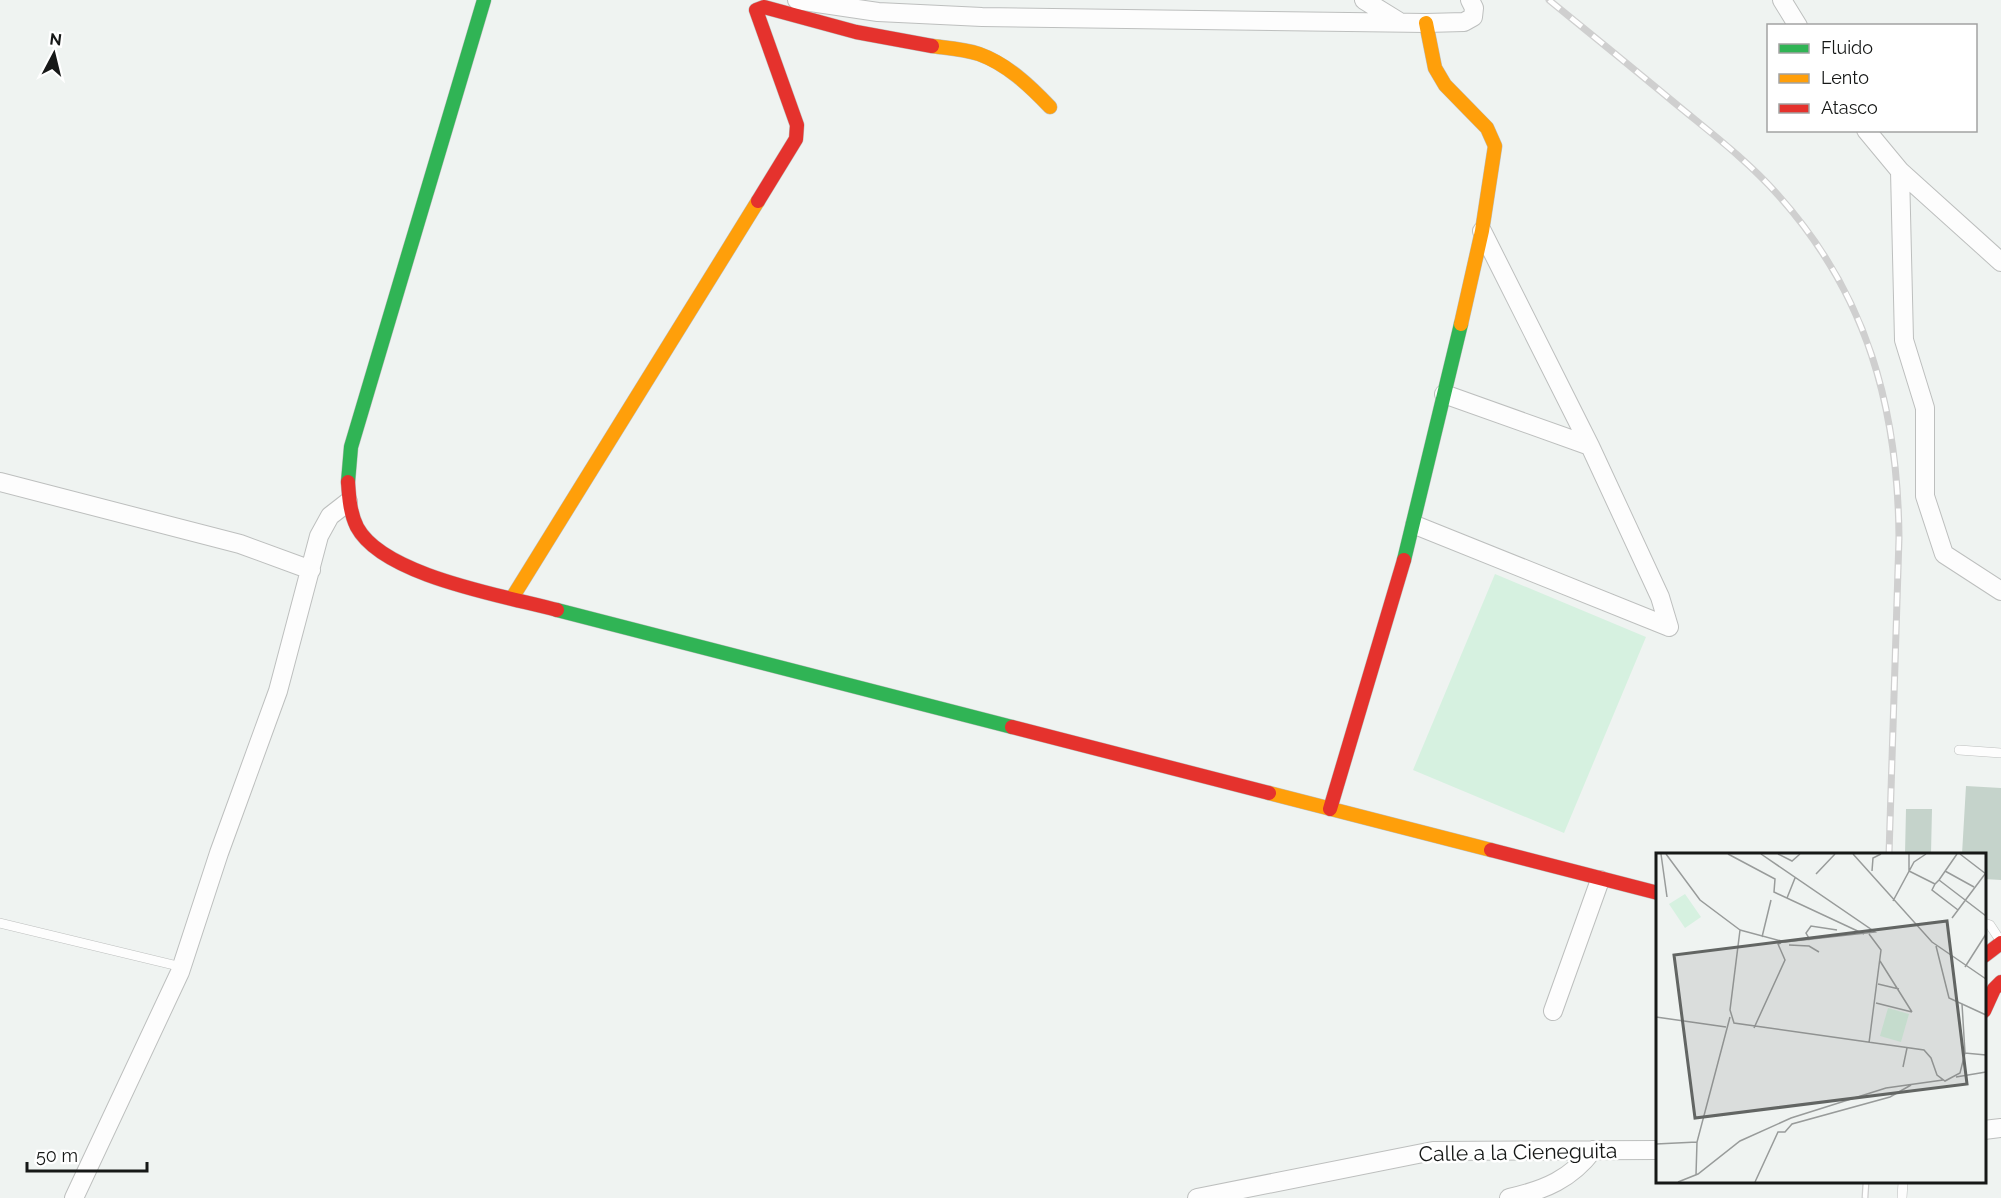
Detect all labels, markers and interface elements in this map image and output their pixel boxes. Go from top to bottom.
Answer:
north arrow [24,24,84,84]
legend [1767,24,1977,132]
text: N [49,29,63,50]
text: Fluido [1821,37,1873,58]
text: Lento [1821,67,1869,88]
text: Atasco [1821,97,1878,118]
inset map [1656,853,1986,1183]
scale bar [27,1135,147,1173]
street label: Calle a la Cieneguita [1418,1138,1618,1166]
text: 50 m [36,1145,78,1166]

